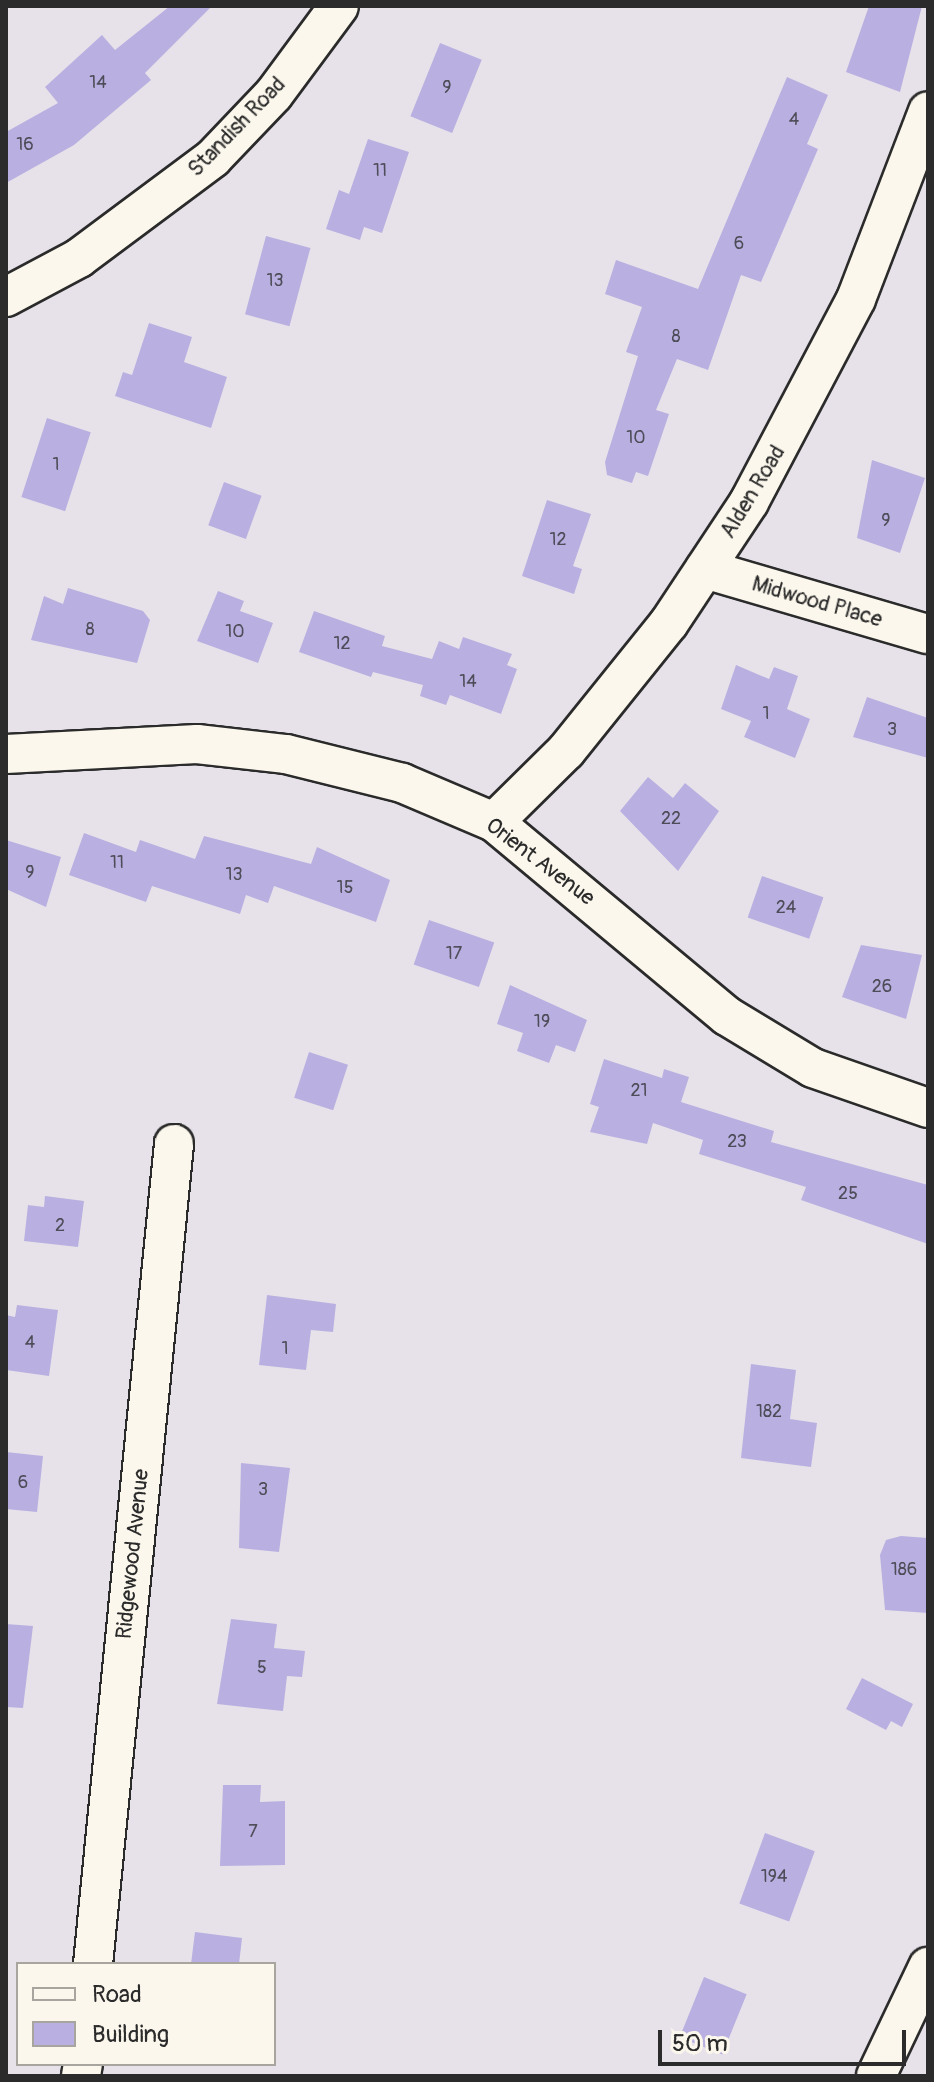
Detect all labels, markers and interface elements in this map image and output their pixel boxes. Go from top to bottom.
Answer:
street label: Standish Road [183,71,291,183]
house number: 14 [89,72,107,94]
house number: 9 [442,77,452,99]
house number: 4 [789,109,799,131]
house number: 16 [16,134,34,156]
house number: 11 [373,160,387,182]
house number: 6 [734,233,744,255]
house number: 13 [266,270,284,292]
house number: 8 [671,326,681,348]
house number: 10 [626,427,646,449]
street label: Alden Road [715,441,791,543]
house number: 1 [52,454,60,476]
house number: 9 [881,510,891,532]
house number: 12 [549,529,567,551]
street label: Midwood Place [749,571,885,633]
house number: 8 [85,619,95,641]
house number: 10 [225,621,245,643]
house number: 12 [333,633,351,655]
house number: 14 [459,671,477,693]
house number: 1 [762,703,770,725]
house number: 3 [887,719,897,741]
house number: 22 [661,808,681,830]
street label: Orient Avenue [480,812,600,912]
house number: 11 [110,852,124,874]
house number: 9 [25,862,35,884]
house number: 13 [225,864,243,886]
house number: 15 [337,877,353,899]
house number: 24 [776,897,796,919]
house number: 17 [446,943,462,965]
house number: 26 [872,976,892,998]
house number: 19 [534,1011,550,1033]
house number: 21 [630,1080,648,1102]
house number: 23 [727,1131,747,1153]
house number: 25 [838,1183,858,1205]
house number: 2 [55,1215,65,1237]
house number: 4 [25,1332,35,1354]
house number: 1 [281,1338,289,1360]
house number: 182 [756,1401,782,1423]
street label: Ridgewood Avenue [111,1468,155,1640]
house number: 6 [18,1472,28,1494]
house number: 3 [258,1479,268,1501]
house number: 186 [891,1559,917,1581]
house number: 5 [257,1657,267,1679]
house number: 7 [248,1821,258,1843]
house number: 194 [761,1866,787,1888]
legend [16,1962,276,2066]
text: Road [92,1980,142,2009]
scale bar [662,2014,910,2064]
text: Building [92,2020,169,2049]
text: 50 m [672,2029,728,2058]

